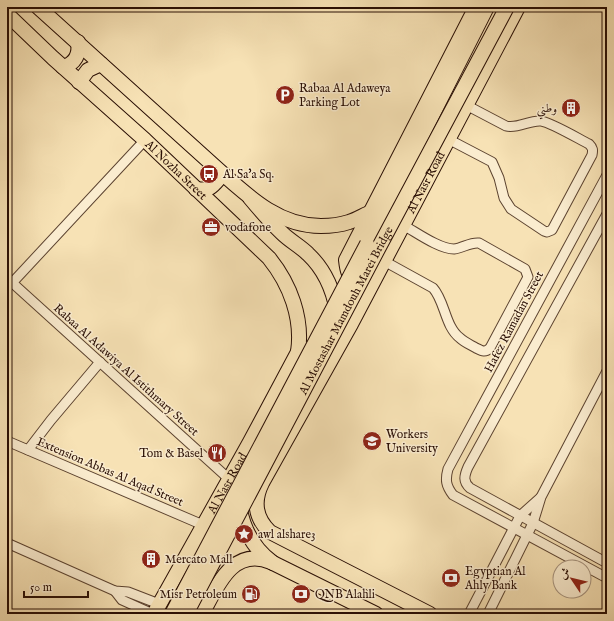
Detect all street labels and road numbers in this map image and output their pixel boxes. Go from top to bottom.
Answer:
street label: Al Nozha Street [141,136,210,203]
street label: Al Nasr Road [403,148,448,217]
street label: Al Mostashar Mamdouh Marei Bridge [295,223,396,398]
street label: Hafez Ramadan Street [481,269,547,375]
street label: Rabaa Al Adawiya Al Istithmary Street [50,301,202,439]
street label: Extension Abbas Al Aqad Street [34,434,186,511]
street label: Al Nasr Road [204,449,250,517]

